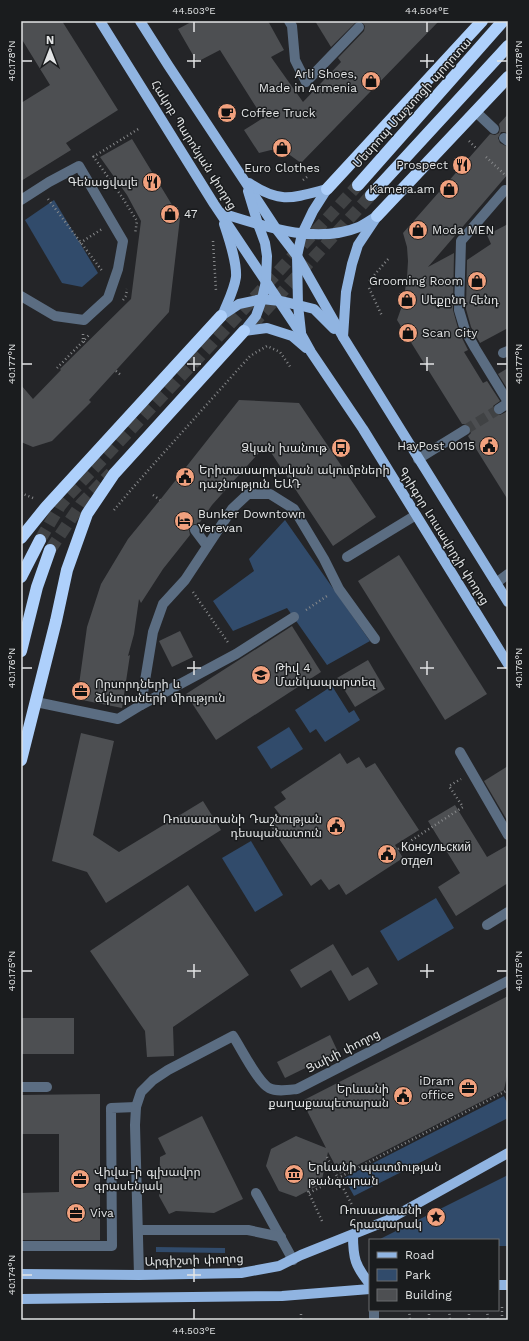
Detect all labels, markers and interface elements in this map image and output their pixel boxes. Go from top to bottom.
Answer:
text: 44.503°E [172,5,216,16]
text: 44.504°E [405,5,449,16]
north arrow [30,30,70,70]
text: N [46,34,54,47]
street label: Մեսրոպ Մաշտոցի պողոտա [350,35,474,171]
text: 40.178°N [6,41,17,81]
text: 40.178°N [513,41,524,81]
place label: Arli Shoes, Made in Armenia [259,67,357,95]
shop icon: Arli Shoes, Made in Armenia [360,70,382,92]
street label: Հակոբ Պարոնյան փողոց [148,78,240,212]
cafe icon: Coffee Truck [216,102,238,124]
place label: Coffee Truck [241,106,316,120]
shop icon: Euro Clothes [271,137,293,159]
restaurant icon: Prospect [451,154,473,176]
place label: Prospect [396,158,448,172]
place label: Euro Clothes [244,161,320,175]
restaurant icon: Գենացվալե [141,171,163,193]
place label: Գենացվալե [68,175,138,189]
shop icon: Kamera.am [438,178,460,200]
place label: Kamera.am [369,182,435,196]
shop icon: 47 [159,203,181,225]
place label: 47 [184,207,198,221]
shop icon: Moda MEN [407,219,429,241]
place label: Moda MEN [432,223,494,237]
shop icon: Grooming Room [466,270,488,292]
place label: Grooming Room [369,274,463,288]
shop icon: Սեքընդ Հենդ [396,289,418,311]
place label: Սեքընդ Հենդ [421,293,499,307]
shop icon: Scan City [397,322,419,344]
place label: Scan City [422,326,478,340]
text: 40.177°N [6,344,17,384]
text: 40.177°N [513,344,524,384]
public building icon: HayPost 0015 [478,435,500,457]
bus stop icon: Ձկան խանութ [330,437,352,459]
place label: HayPost 0015 [397,439,475,453]
place label: Ձկան խանութ [242,441,328,455]
place label: Երիտասարդական ակումբների դաշնություն ԵԱԴ [199,463,390,491]
street label: Գրիգոր Լուսավորչի փողոց [396,465,492,607]
public building icon: Երիտասարդական ակումբների դաշնություն ԵԱԴ [174,466,196,488]
place label: Bunker Downtown Yerevan [198,507,305,535]
hotel icon: Bunker Downtown Yerevan [173,510,195,532]
text: 40.176°N [6,648,17,688]
text: 40.176°N [513,648,524,688]
place label: Թիվ 4 Մանկապարտեզ [275,661,376,689]
school or university icon: Թիվ 4 Մանկապարտեզ [250,664,272,686]
place label: Որսորդների և ձկնորսների միություն [95,677,226,705]
office icon: Որսորդների և ձկնորսների միություն [70,680,92,702]
place label: Ռուսաստանի Դաշնության դեսպանատուն [163,812,322,840]
public building icon: Ռուսաստանի Դաշնության դեսպանատուն [325,815,347,837]
place label: Консульский отдел [401,840,471,868]
public building icon: Консульский отдел [376,843,398,865]
text: 40.175°N [6,951,17,991]
text: 40.175°N [513,951,524,991]
street label: Ցախի փողոց [304,1026,382,1076]
place label: iDram office [419,1074,454,1102]
office icon: iDram office [457,1077,479,1099]
place label: Երևւանի քաղաքապետարան [269,1082,389,1110]
public building icon: Երևւանի քաղաքապետարան [392,1085,414,1107]
place label: Երևանի պատմության թանգարան [308,1160,441,1188]
museum icon: Երևանի պատմության թանգարան [283,1163,305,1185]
place label: Վիվա-ի գլխավոր գրասենյակ [94,1165,201,1193]
office icon: Վիվա-ի գլխավոր գրասենյակ [69,1168,91,1190]
office icon: Viva [65,1202,87,1224]
place label: Ռուսաստանի հրապարակ [340,1203,422,1231]
place label: Viva [90,1206,114,1220]
place icon: Ռուսաստանի հրապարակ [425,1206,447,1228]
legend [369,1239,499,1311]
text: Road [405,1248,434,1262]
street label: Արգիշտի փողոց [144,1251,244,1269]
text: 40.174°N [6,1255,17,1295]
text: Park [405,1268,431,1282]
text: Building [405,1288,452,1302]
text: 44.503°E [172,1325,216,1336]

